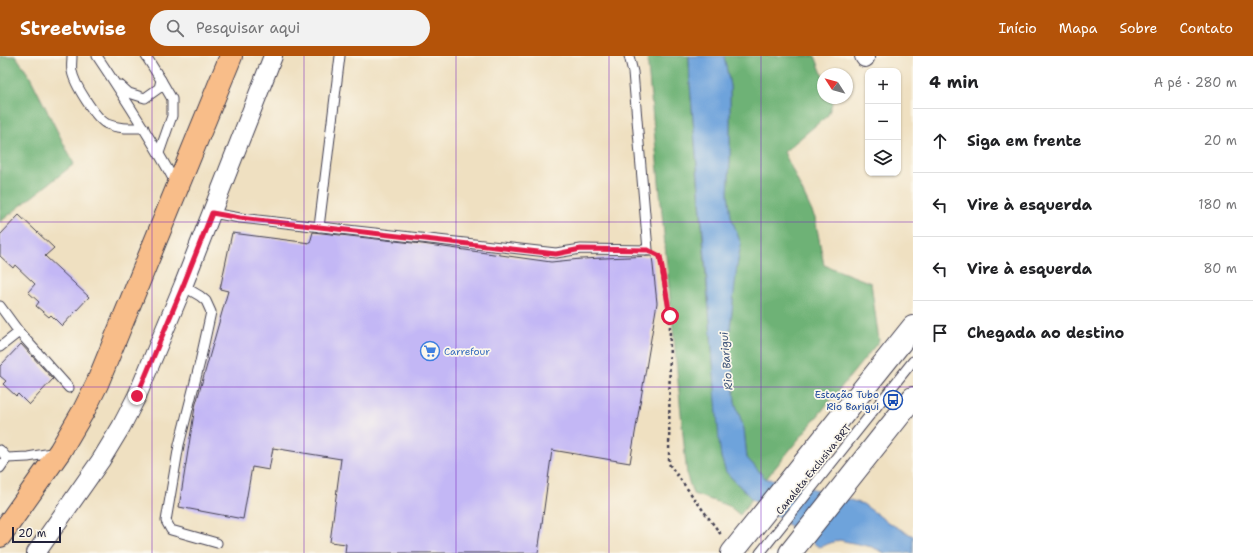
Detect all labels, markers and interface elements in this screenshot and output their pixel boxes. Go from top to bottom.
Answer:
search box [150,10,430,46]
text: Streetwise [20,16,126,41]
icon: search [164,17,186,39]
text: Pesquisar aqui [196,18,300,38]
text: Início [998,19,1037,37]
text: Mapa [1059,19,1098,37]
text: Sobre [1120,19,1157,37]
text: Contato [1179,19,1233,37]
north arrow [817,68,853,104]
map controls [865,68,901,176]
button: + [865,68,901,104]
text: 4 min [929,71,979,93]
text: A pé · 280 m [1154,74,1237,91]
button: − [865,104,901,140]
icon: ahead [929,130,951,152]
text: Siga em frente [967,131,1082,151]
text: 20 m [1204,132,1237,149]
button: layers [865,140,901,176]
icon: left [929,194,951,216]
text: Vire à esquerda [967,195,1092,215]
text: 180 m [1198,196,1237,213]
icon: left [929,258,951,280]
text: Vire à esquerda [967,259,1092,279]
text: 80 m [1203,260,1237,277]
route start [661,307,679,325]
icon: arrive [929,322,951,344]
text: Chegada ao destino [967,323,1124,343]
water label: Rio Barigui [716,330,737,391]
supermarket icon: Carrefour [419,340,441,362]
place label: Carrefour [444,345,490,358]
route end [128,387,146,405]
place label: Estação Tubo Rio Barigui [815,388,879,413]
bus stop icon: Estação Tubo Rio Barigui [882,389,904,411]
street label: Canaleta Exclusiva BRT [773,421,854,517]
scale bar [12,525,61,544]
text: 20 m [18,526,46,541]

